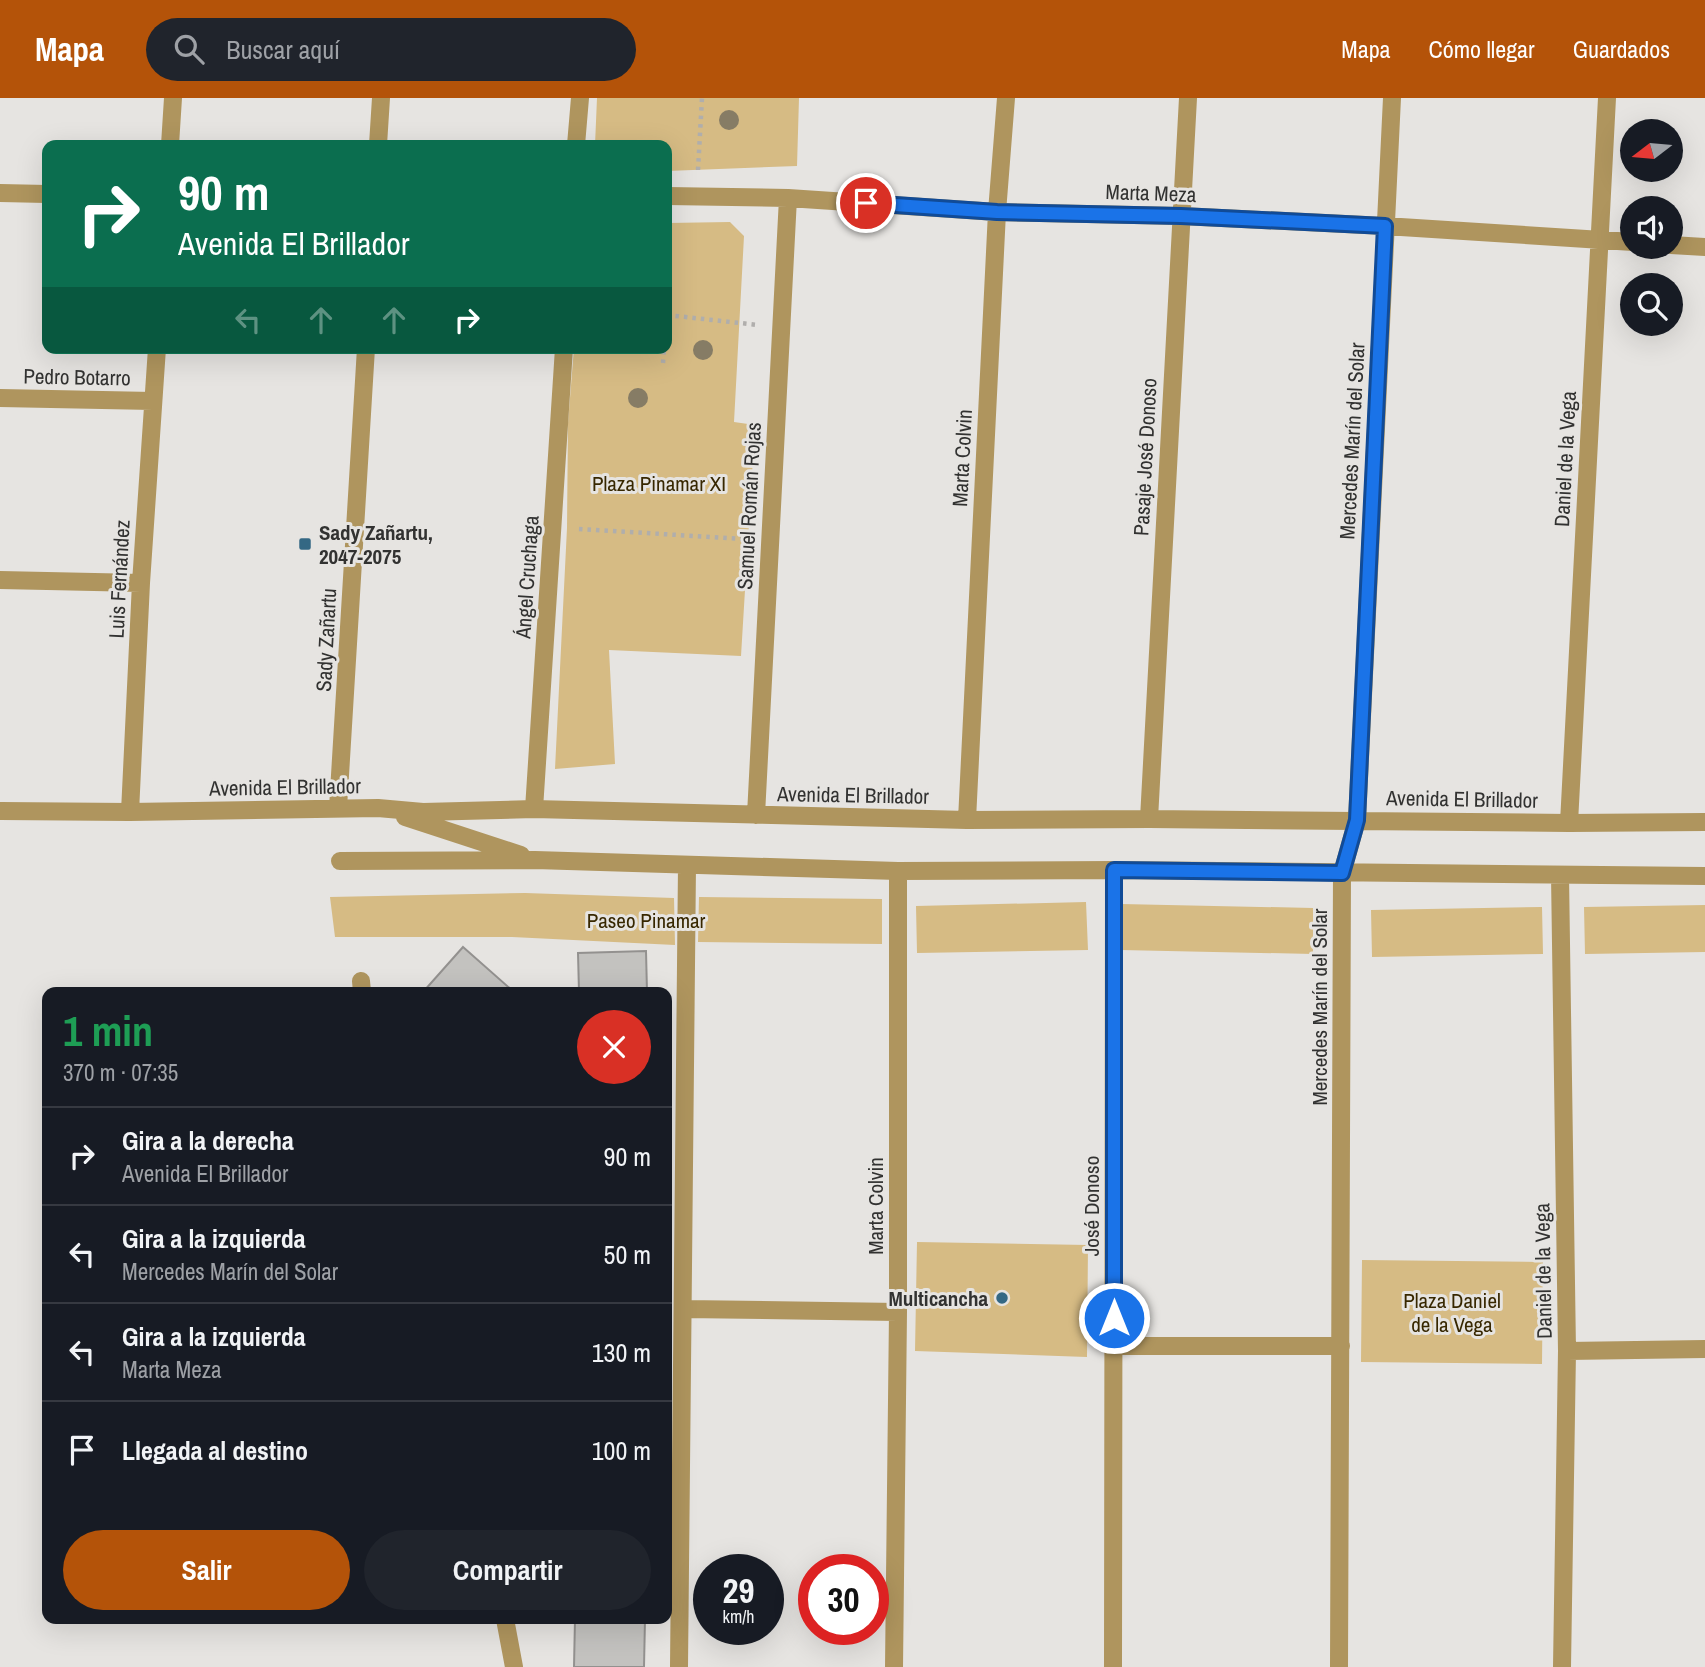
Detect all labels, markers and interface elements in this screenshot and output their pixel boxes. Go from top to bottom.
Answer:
search box [146,18,636,81]
text: Mapa [35,27,104,71]
icon: search [170,30,208,68]
text: Buscar aquí [226,32,340,67]
text: Mapa [1341,33,1391,65]
text: Cómo llegar [1429,33,1535,65]
text: Guardados [1573,33,1670,65]
north arrow [1620,119,1684,182]
map controls [1620,119,1683,336]
text: 90 m [178,159,270,225]
icon: right [63,168,154,259]
pin [836,173,896,233]
street label: Marta Meza [1105,177,1197,209]
icon: arrive [847,184,885,222]
button: sound [1620,196,1683,259]
text: Avenida El Brillador [178,222,409,265]
button: search [1620,273,1683,336]
icon: left [229,301,267,339]
icon: ahead [302,301,340,339]
icon: ahead [375,301,413,339]
icon: right [448,301,486,339]
street label: Mercedes Marín del Solar [1332,342,1372,540]
street label: Pedro Botarro [23,362,131,392]
street label: Pasaje José Donoso [1126,377,1164,537]
street label: Daniel de la Vega [1547,390,1583,528]
street label: Marta Colvin [945,409,979,507]
street label: Samuel Román Rojas [730,422,768,590]
park label: Plaza Pinamar XI [592,469,726,498]
street label: Ángel Cruchaga [508,514,546,641]
place label: Sady Zañartu, 2047-2075 [319,518,433,571]
street label: Luis Fernández [101,519,137,639]
marker: Sady Zañartu, 2047-2075 [297,536,313,552]
street label: Sady Zañartu [309,588,343,692]
street label: Avenida El Brillador [208,771,361,803]
street label: Avenida El Brillador [776,779,929,811]
street label: Avenida El Brillador [1385,783,1538,815]
park label: Paseo Pinamar [587,906,706,935]
street label: Mercedes Marín del Solar [1305,908,1334,1106]
text: 1 min [63,1003,153,1059]
button: close [577,1010,651,1084]
text: 370 m · 07:35 [63,1057,178,1088]
text: Gira a la derecha [122,1123,294,1158]
icon: right [63,1137,101,1175]
text: 90 m [604,1139,651,1174]
street label: José Donoso [1077,1156,1106,1256]
street label: Marta Colvin [861,1157,890,1255]
text: Avenida El Brillador [122,1158,288,1189]
street label: Daniel de la Vega [1527,1202,1559,1339]
text: Gira a la izquierda [122,1221,306,1256]
icon: left [63,1235,101,1273]
text: 50 m [604,1237,651,1272]
text: Mercedes Marín del Solar [122,1256,338,1287]
position arrow [1077,1281,1151,1355]
place label: Multicancha [888,1284,988,1313]
park label: Plaza Daniel de la Vega [1403,1286,1501,1339]
marker: Multicancha [994,1290,1010,1306]
text: Gira a la izquierda [122,1319,306,1354]
icon: left [63,1333,101,1371]
text: 130 m [592,1335,651,1370]
text: Marta Meza [122,1354,222,1385]
icon: arrive [63,1431,101,1469]
text: Llegada al destino [122,1433,308,1468]
text: 100 m [592,1433,651,1468]
button: Salir [63,1530,350,1610]
button: Compartir [364,1530,651,1610]
speed limit sign: 30 [798,1554,889,1645]
text: 29 [723,1567,754,1614]
text: km/h [723,1604,755,1629]

